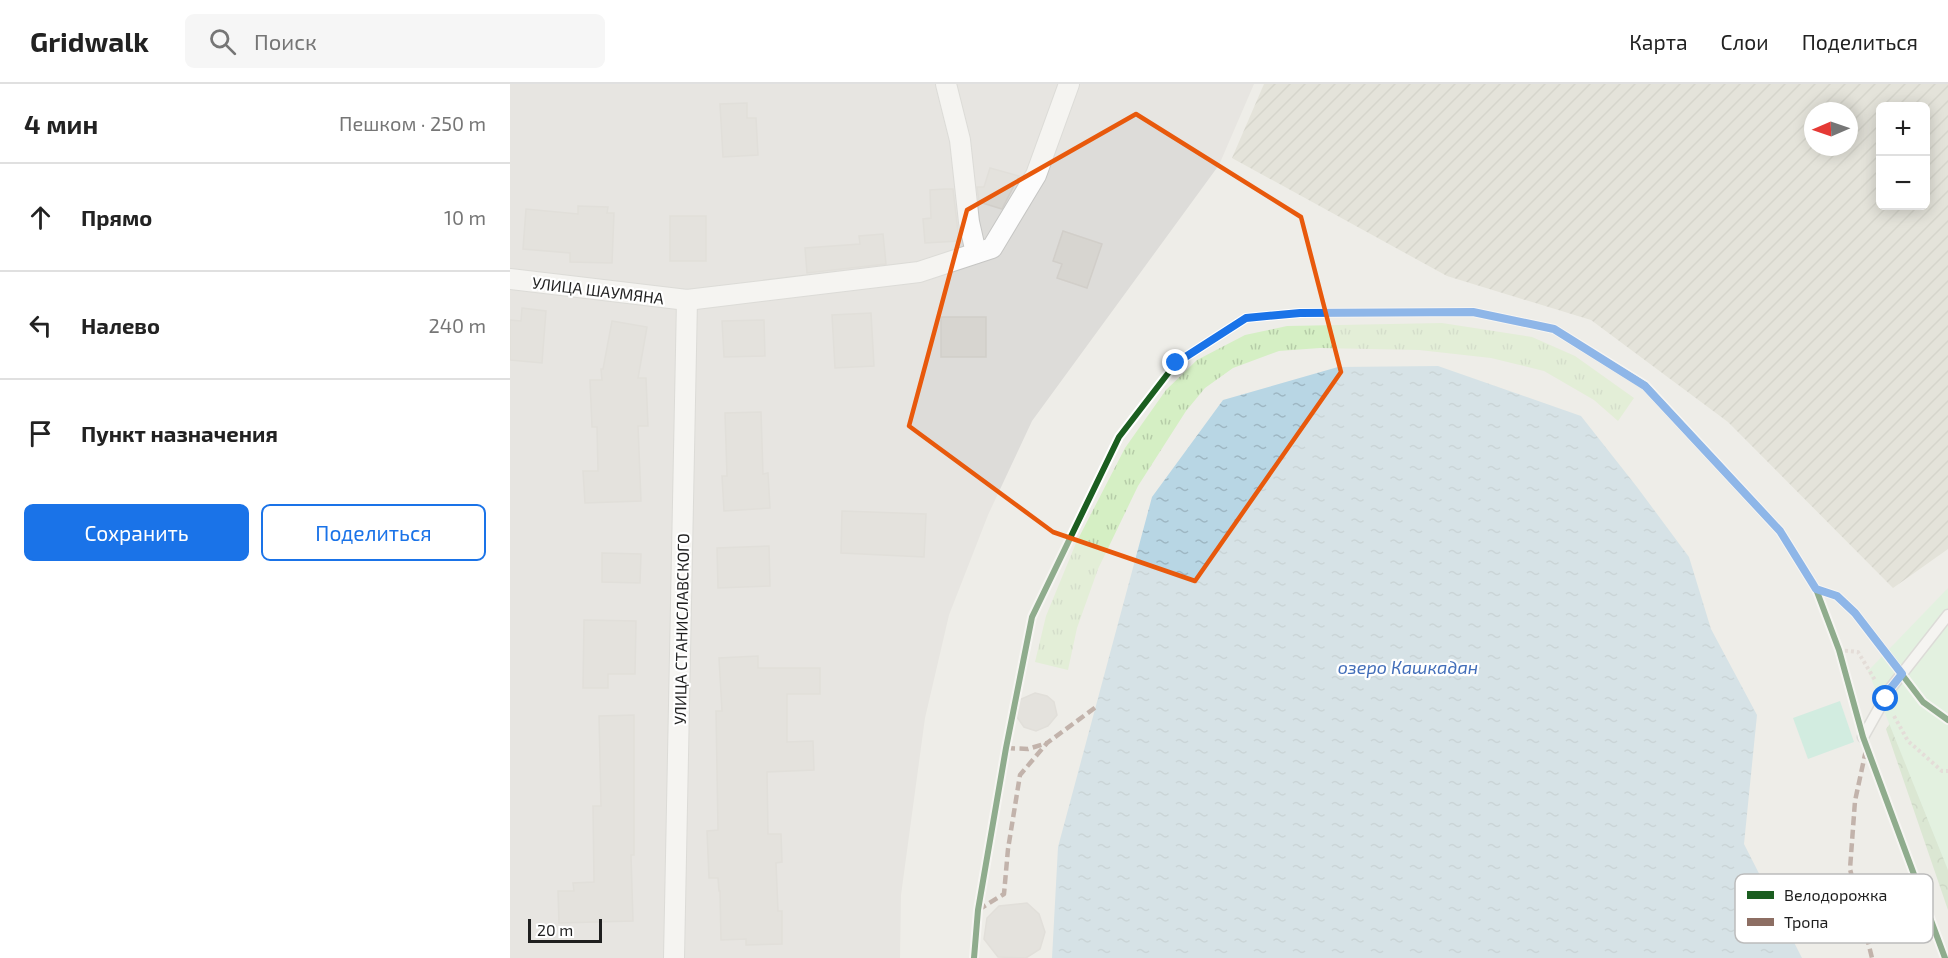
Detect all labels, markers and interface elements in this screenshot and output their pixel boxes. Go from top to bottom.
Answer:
search box [185,14,605,68]
text: Gridwalk [30,24,149,58]
icon: search [206,25,239,58]
text: Поиск [254,28,317,54]
text: Карта [1629,29,1688,54]
text: Слои [1721,29,1769,54]
text: Поделиться [1802,29,1918,54]
north arrow [1804,102,1858,156]
map controls [1876,102,1930,210]
button: + [1876,102,1930,156]
text: 4 мин [24,108,98,139]
text: Пешком · 250 m [339,111,486,135]
button: − [1876,156,1930,210]
icon: ahead [24,201,57,234]
text: Прямо [81,204,152,230]
text: 10 m [444,205,486,229]
street label: УЛИЦА ШАУМЯНА [531,272,665,308]
icon: left [24,309,57,342]
text: Налево [81,312,160,338]
text: 240 m [428,313,486,337]
route end [1162,349,1188,375]
icon: arrive [24,417,57,450]
text: Пункт назначения [81,420,278,446]
button: Сохранить [24,504,249,561]
button: Поделиться [261,504,486,561]
street label: УЛИЦА СТАНИСЛАВСКОГО [670,533,692,725]
water label: озеро Кашкадан [1338,656,1478,678]
route start [1872,685,1898,711]
legend [1735,874,1933,943]
text: Велодорожка [1784,885,1887,904]
text: Тропа [1784,912,1828,931]
scale bar [528,916,602,944]
text: 20 m [537,920,573,939]

